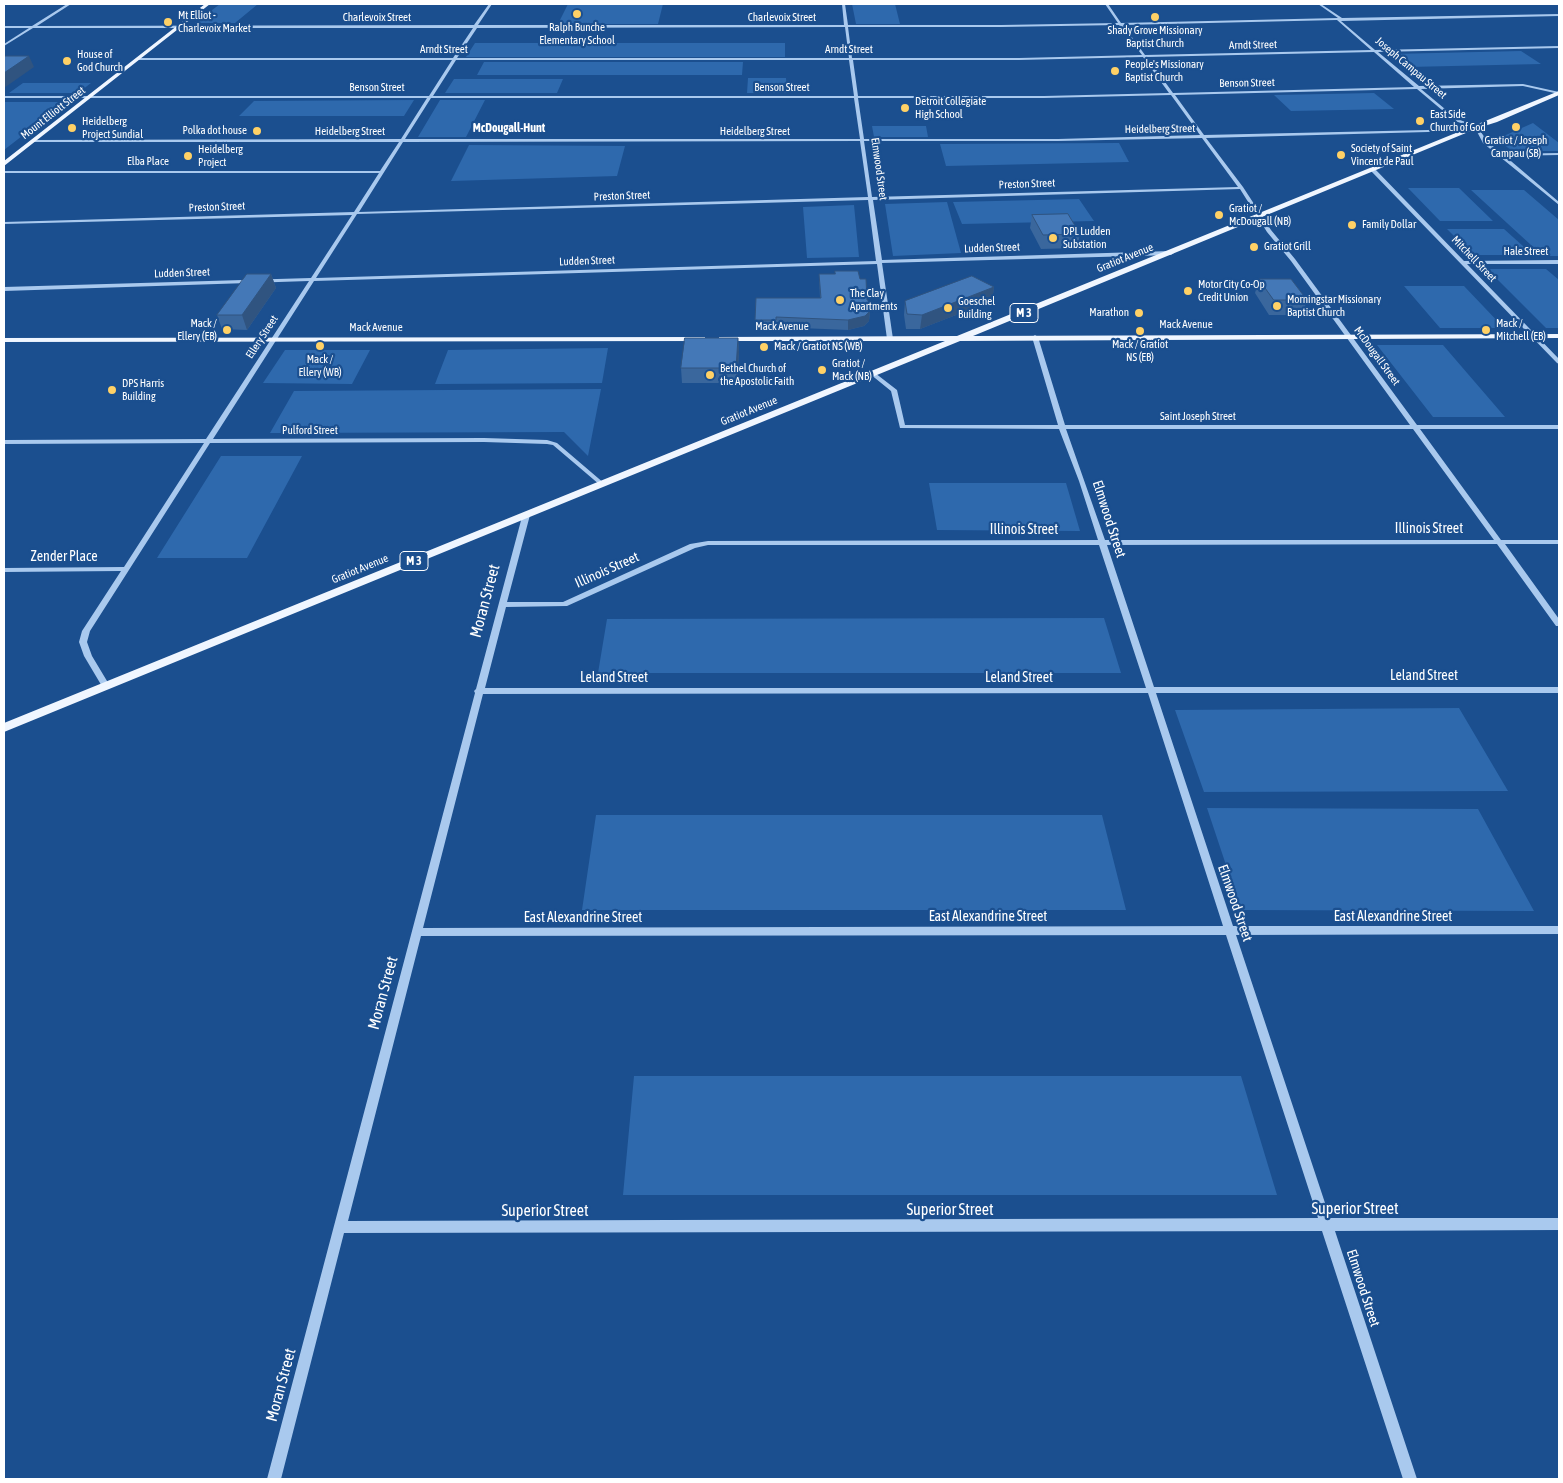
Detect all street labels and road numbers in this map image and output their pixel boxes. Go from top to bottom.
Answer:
street label: Charlevoix Street [343,11,411,25]
street label: Charlevoix Street [748,11,816,25]
street label: Joseph Campau Street [1373,34,1449,102]
street label: Arndt Street [1229,38,1277,52]
street label: Arndt Street [420,43,468,57]
street label: Arndt Street [825,43,873,57]
street label: Benson Street [1219,76,1275,90]
street label: Benson Street [349,81,405,95]
street label: Benson Street [754,81,810,95]
street label: Mount Elliott Street [18,84,88,142]
street label: Heidelberg Street [1125,122,1195,136]
street label: Heidelberg Street [315,125,385,139]
street label: Heidelberg Street [720,125,790,139]
street label: Elmwood Street [868,137,890,201]
street label: Elba Place [127,155,169,169]
street label: Preston Street [998,176,1056,192]
street label: Preston Street [593,188,651,204]
street label: Preston Street [188,199,246,215]
street label: Mitchell Street [1449,233,1499,285]
street label: Ludden Street [964,240,1020,256]
street label: Gratiot Avenue [1095,241,1155,275]
street label: Hale Street [1504,245,1548,259]
street label: Ludden Street [559,253,615,269]
street label: Ludden Street [154,265,210,281]
road number: M 3 [1010,304,1038,322]
street label: Ellery Street [243,313,281,361]
street label: Mack Avenue [1159,318,1213,332]
street label: Mack Avenue [755,320,809,334]
street label: Mack Avenue [349,321,403,335]
street label: McDougall Street [1351,324,1403,388]
street label: Gratiot Avenue [719,394,779,428]
street label: Saint Joseph Street [1160,410,1236,424]
street label: Pulford Street [282,424,338,438]
street label: Elmwood Street [1089,478,1129,560]
street label: Illinois Street [1395,521,1463,537]
street label: Illinois Street [990,522,1058,538]
street label: Illinois Street [572,548,642,592]
street label: Zender Place [30,549,98,565]
street label: Gratiot Avenue [330,552,390,586]
road number: M 3 [400,552,428,570]
street label: Moran Street [466,562,504,640]
street label: Leland Street [1390,668,1458,684]
street label: Leland Street [580,670,648,686]
street label: Leland Street [985,670,1053,686]
street label: Elmwood Street [1214,862,1256,944]
street label: East Alexandrine Street [929,909,1047,925]
street label: East Alexandrine Street [1334,909,1452,925]
street label: East Alexandrine Street [524,910,642,926]
street label: Moran Street [364,954,402,1032]
street label: Superior Street [1311,1199,1399,1219]
street label: Superior Street [906,1200,994,1220]
street label: Superior Street [501,1201,589,1221]
street label: Elmwood Street [1343,1247,1383,1329]
street label: Moran Street [262,1346,300,1424]

